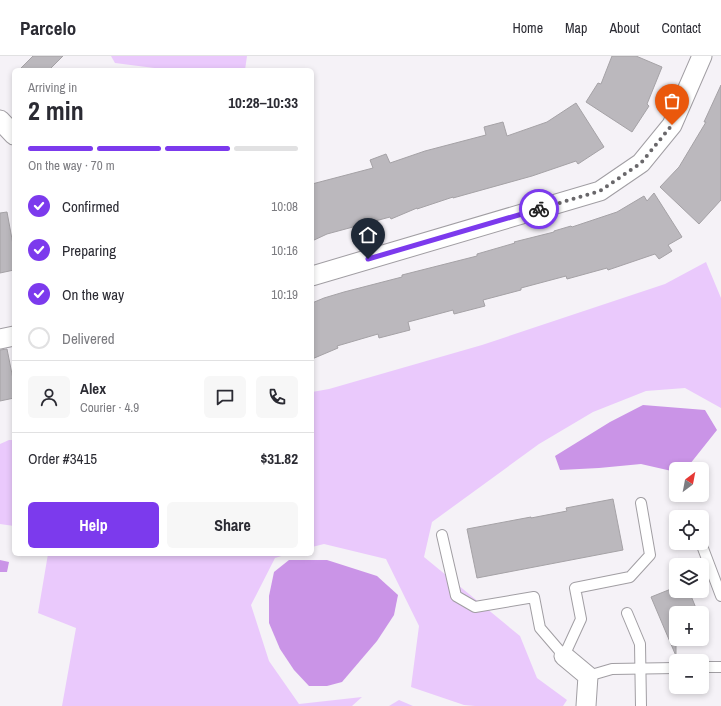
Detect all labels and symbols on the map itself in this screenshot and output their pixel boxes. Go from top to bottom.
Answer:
pin [655,84,689,125]
courier [519,189,559,229]
pin [351,218,385,259]
north arrow [669,462,709,502]

